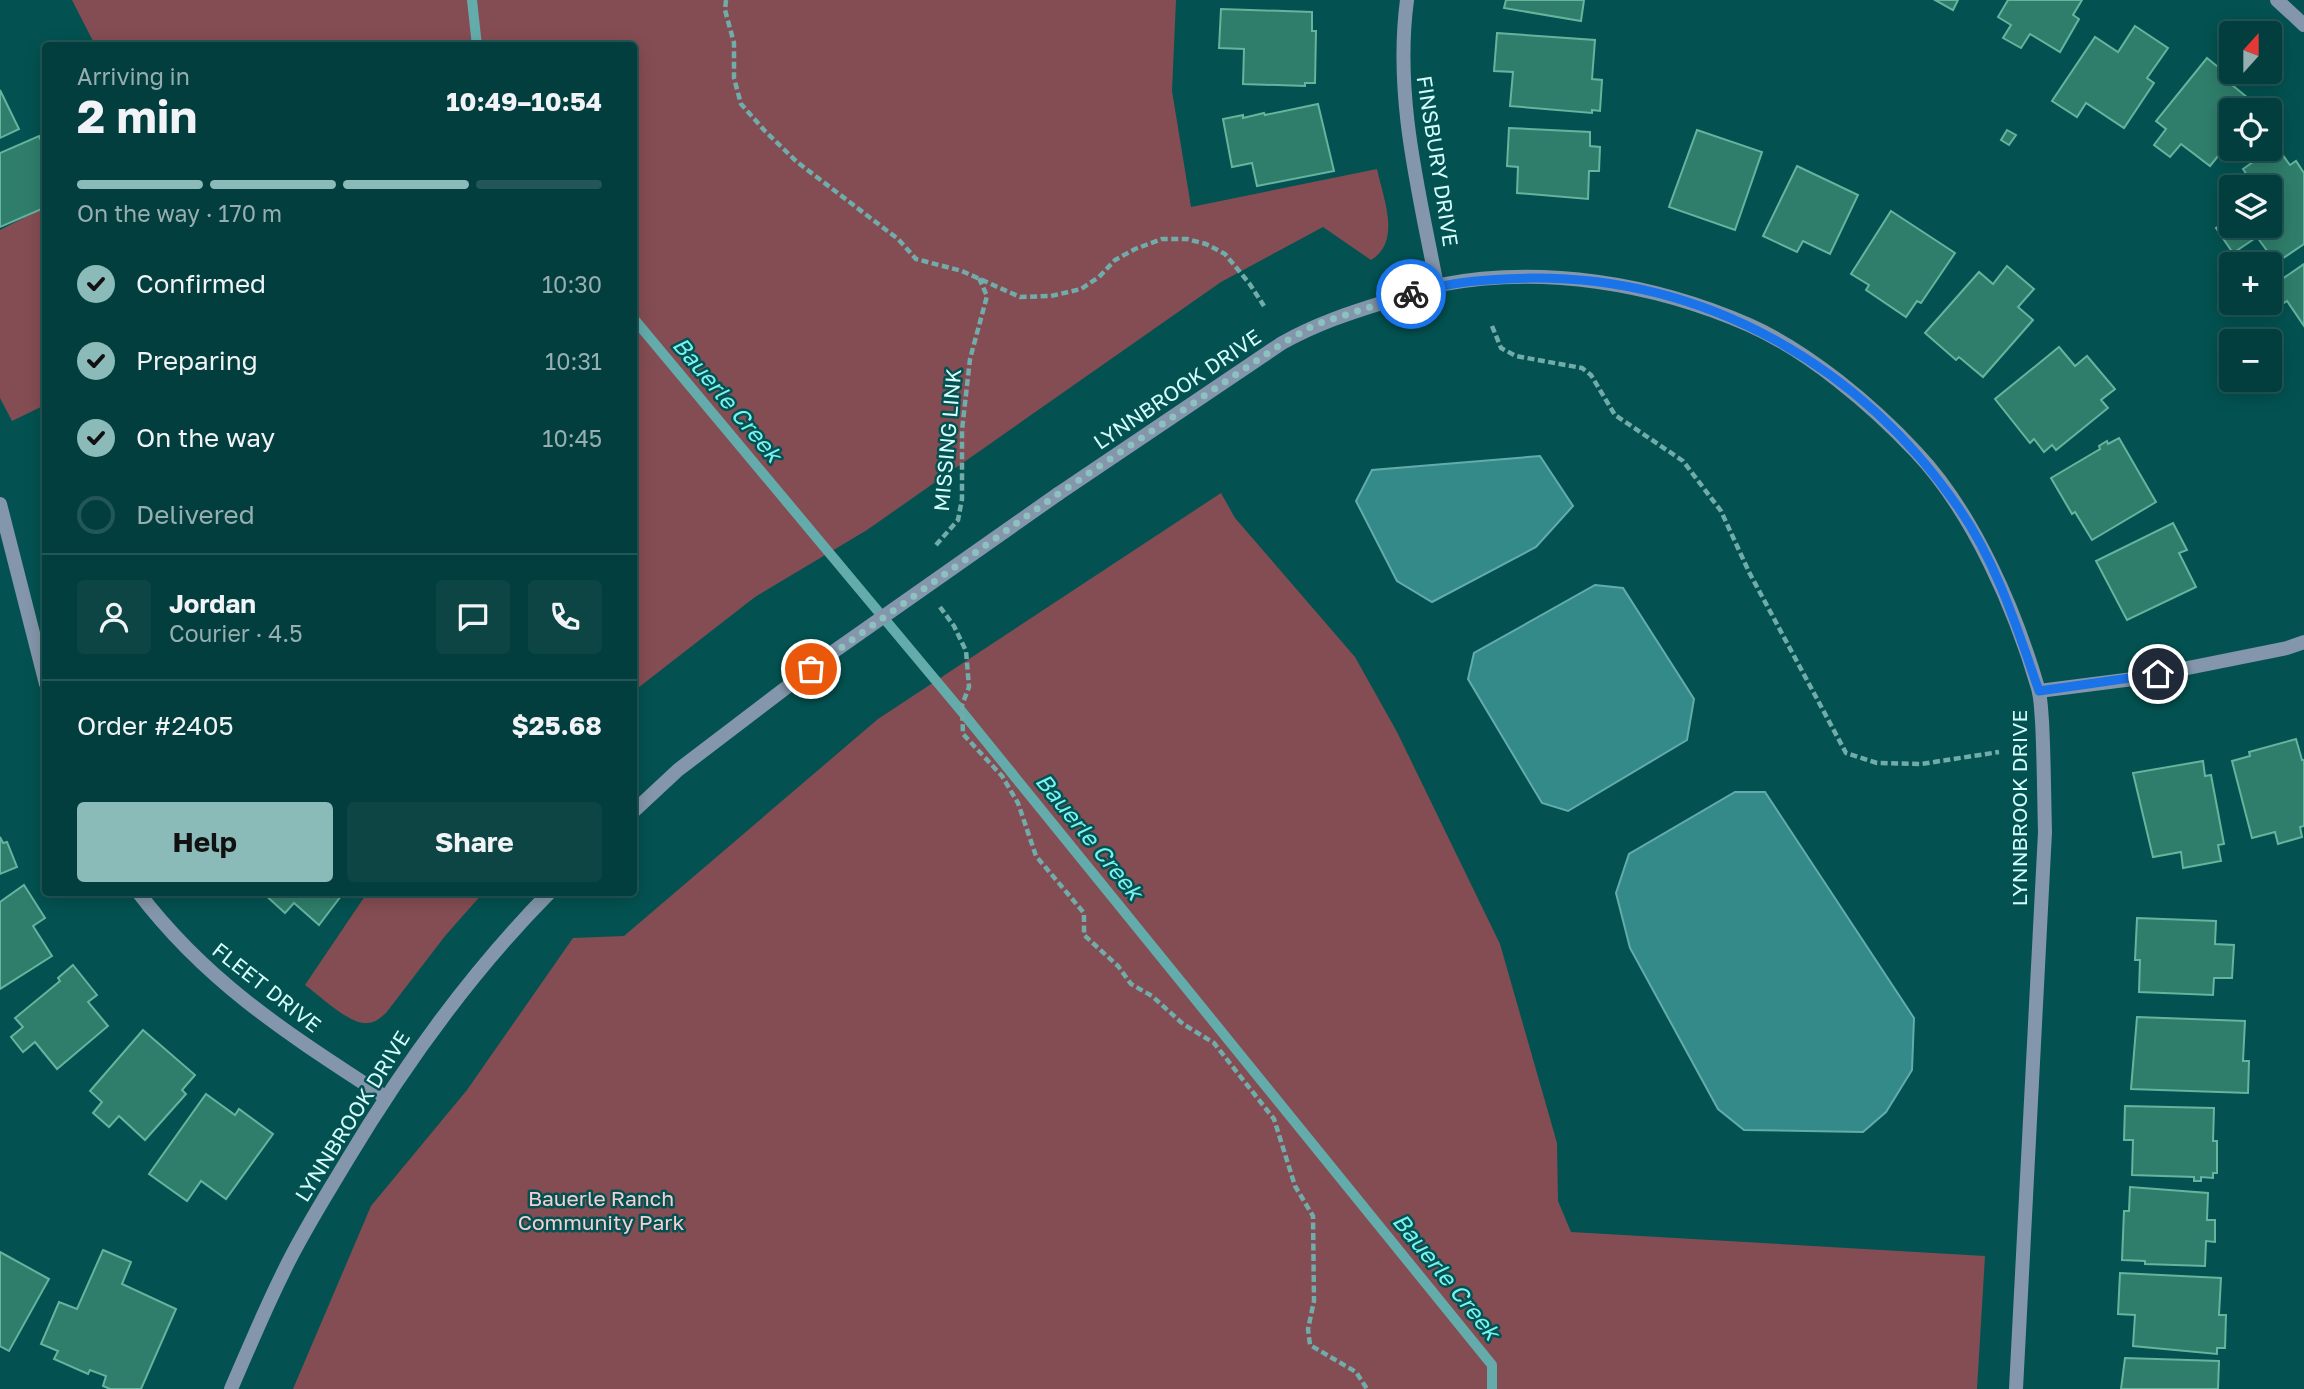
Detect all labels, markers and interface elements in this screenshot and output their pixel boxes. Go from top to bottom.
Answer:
north arrow [2219,21,2282,84]
map controls [2219,21,2282,392]
text: Arriving in [77,62,190,90]
street label: FINSBURY DRIVE [1412,74,1464,248]
text: 10:49–10:54 [446,86,602,117]
text: 2 min [77,88,197,143]
button: locate [2219,98,2282,161]
button: layers [2219,175,2282,238]
text: On the way · 170 m [77,199,282,227]
button: + [2219,252,2282,315]
courier [1376,259,1446,329]
icon: check [77,265,115,303]
text: Confirmed [136,268,266,299]
text: 10:30 [542,270,602,298]
icon: bike [1392,275,1430,313]
street label: LYNNBROOK DRIVE [1088,323,1266,455]
button: − [2219,329,2282,392]
water label: Bauerle Creek [667,331,790,469]
icon: check [77,342,115,380]
text: Preparing [136,345,258,376]
text: 10:31 [545,347,602,375]
street label: MISSING LINK [928,368,966,512]
icon: check [77,419,115,457]
text: On the way [136,422,275,453]
text: 10:45 [542,424,602,452]
text: Delivered [136,499,255,530]
button: person [77,580,151,654]
button: chat [436,580,510,654]
button: phone [528,580,602,654]
text: Jordan [169,588,256,619]
text: Courier · 4.5 [169,619,302,647]
pin [781,639,841,699]
pin [2128,644,2188,704]
icon: bag [792,650,830,688]
icon: home [2139,655,2177,693]
text: Order #2405 [77,710,234,741]
text: $25.68 [511,710,602,741]
street label: LYNNBROOK DRIVE [2006,710,2032,906]
water label: Bauerle Creek [1030,767,1151,907]
button: Help [77,802,333,882]
button: Share [347,802,602,882]
street label: FLEET DRIVE [207,936,327,1038]
street label: LYNNBROOK DRIVE [289,1026,415,1206]
park label: Bauerle Ranch Community Park [518,1185,684,1235]
water label: Bauerle Creek [1387,1207,1508,1347]

